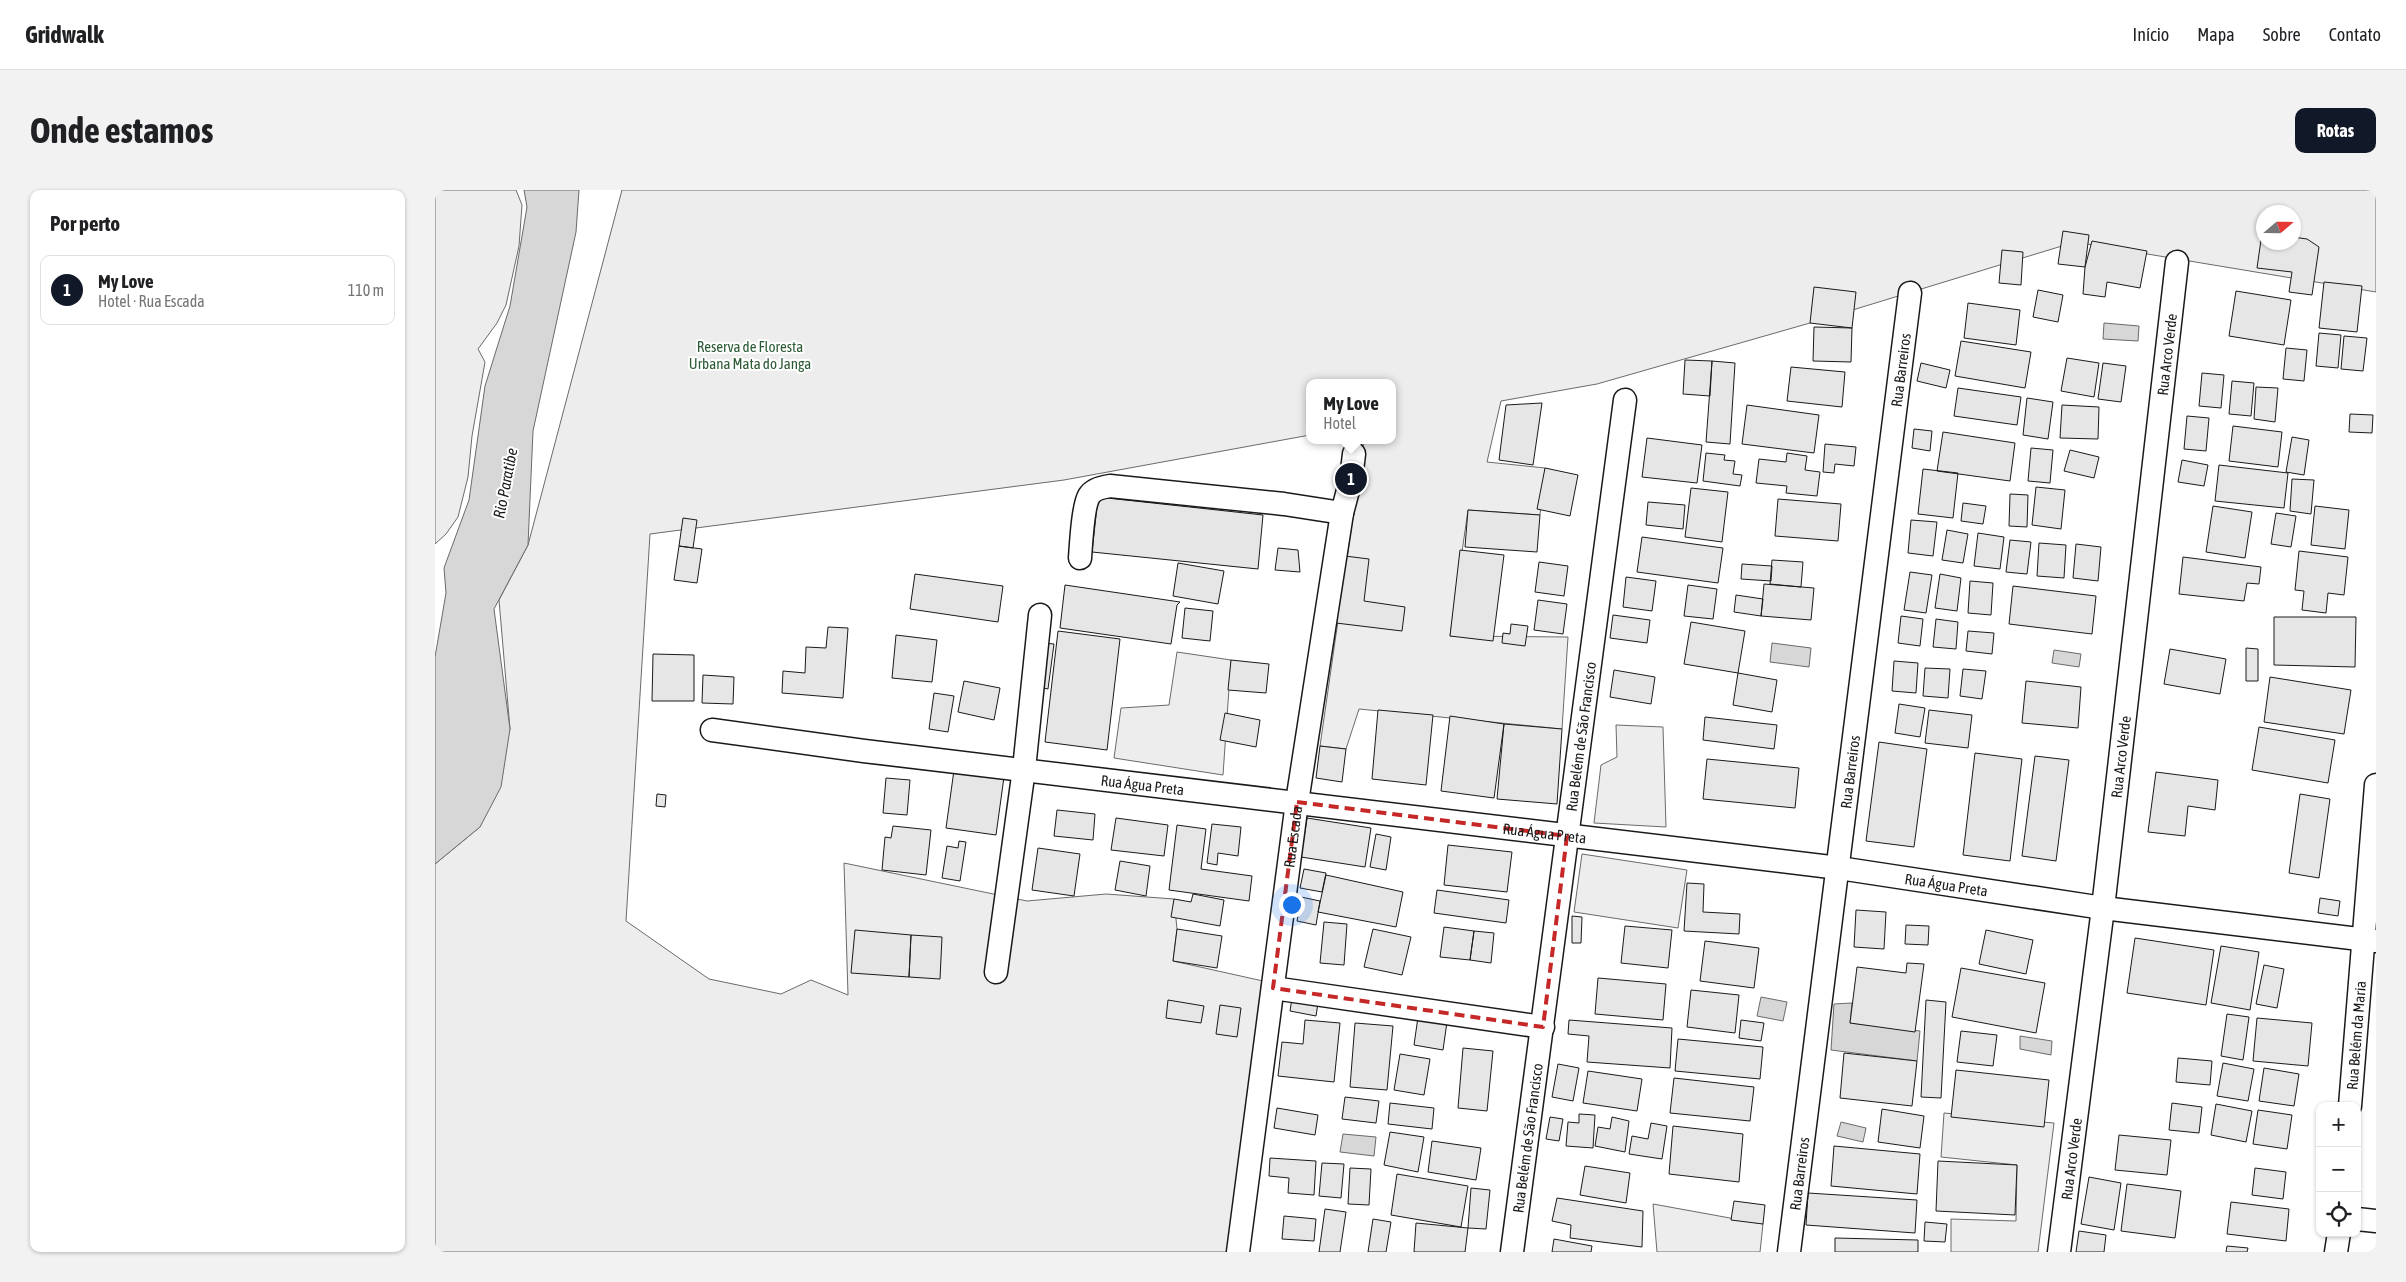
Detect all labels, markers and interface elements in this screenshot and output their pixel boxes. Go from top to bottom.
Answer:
text: Gridwalk [25,21,104,48]
text: Início [2133,24,2169,45]
text: Mapa [2197,24,2235,45]
text: Sobre [2263,24,2301,45]
text: Contato [2329,24,2381,45]
button: Rotas [2295,108,2376,153]
text: Onde estamos [30,110,213,150]
north arrow [2256,205,2301,250]
text: Por perto [50,211,120,235]
text: My Love [98,270,154,292]
text: 1 [63,281,71,299]
text: 110 m [348,281,384,299]
text: Hotel · Rua Escada [98,292,205,310]
street label: Rua Arco Verde [2153,312,2180,396]
street label: Rua Barreiros [1887,332,1913,408]
park label: Reserva de Floresta Urbana Mata do Janga [689,338,811,372]
popup [1306,379,1396,444]
text: My Love [1323,392,1379,414]
text: Hotel [1323,414,1356,432]
water label: Rio Paratibe [489,446,521,520]
pin: 1 [1335,460,1367,498]
street label: Rua Belém de São Francisco [1562,661,1599,812]
street label: Rua Arco Verde [2107,715,2133,799]
street label: Rua Barreiros [1837,734,1863,810]
street label: Rua Água Preta [1100,771,1185,798]
street label: Rua Escada [1280,805,1305,868]
street label: Rua Água Preta [1502,819,1587,846]
street label: Rua Água Preta [1904,870,1989,899]
your location [1279,892,1305,918]
street label: Rua Belém da Maria [2343,980,2369,1090]
street label: Rua Belém de São Francisco [1509,1062,1545,1214]
map controls [2316,1102,2361,1237]
button: + [2316,1102,2361,1147]
street label: Rua Arco Verde [2057,1117,2085,1201]
street label: Rua Barreiros [1786,1136,1812,1211]
button: − [2316,1147,2361,1192]
button: locate [2316,1192,2361,1237]

